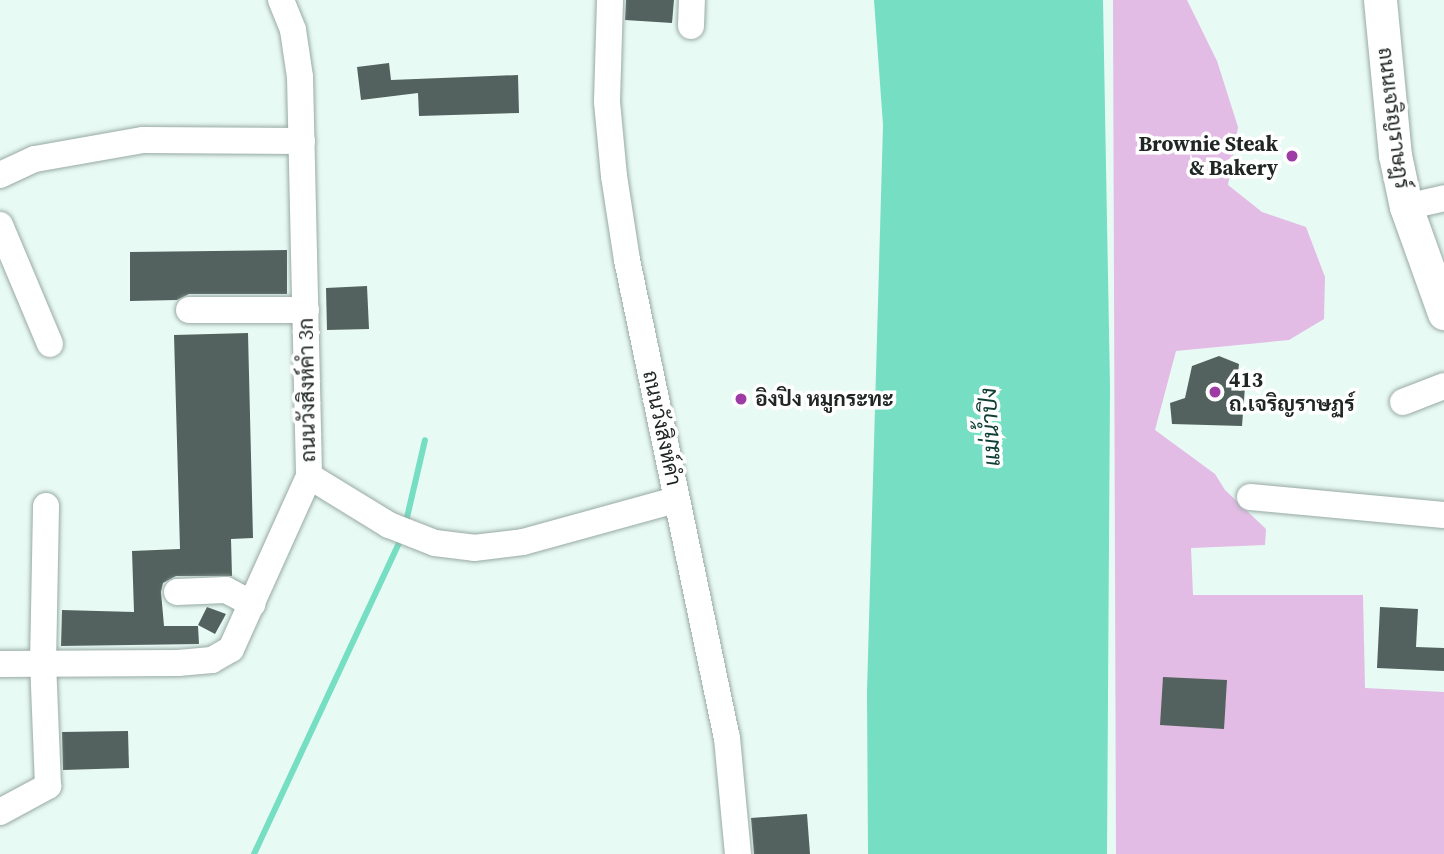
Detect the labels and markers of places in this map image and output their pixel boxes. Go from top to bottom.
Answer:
place label: Brownie Steak & Bakery [1138,131,1278,181]
marker: Brownie Steak & Bakery [1284,148,1300,164]
place label: 413 ถ.เจริญราษฏร์ [1229,367,1355,417]
marker: 413 ถ.เจริญราษฏร์ [1207,384,1223,400]
place label: อิงปิง หมูกระทะ [755,386,893,412]
marker: อิงปิง หมูกระทะ [733,391,749,407]

